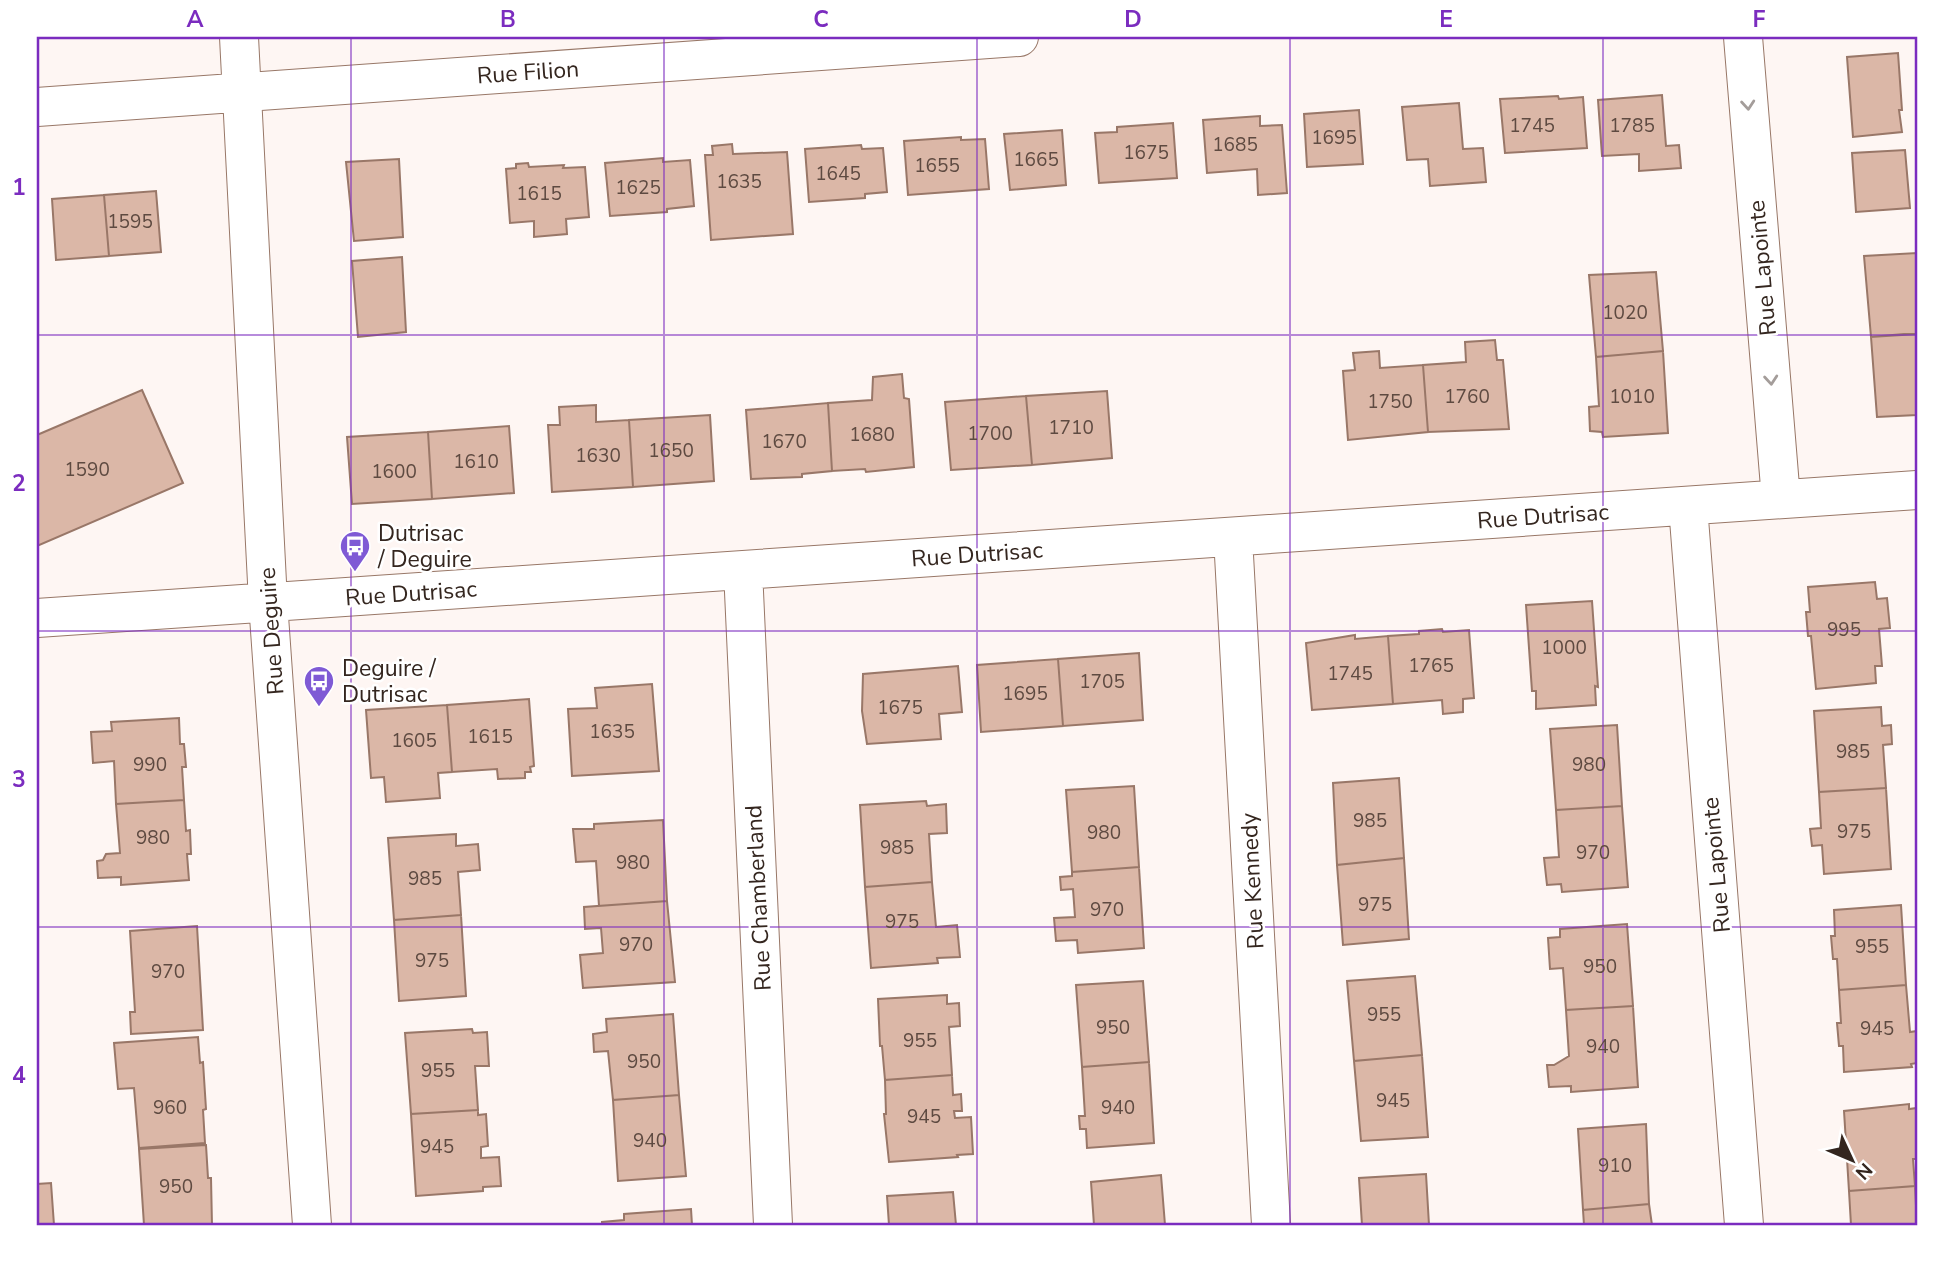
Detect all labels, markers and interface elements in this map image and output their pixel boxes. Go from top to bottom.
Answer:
text: A [186,4,204,35]
text: B [500,4,516,35]
text: C [813,4,829,35]
text: D [1124,4,1142,35]
text: E [1439,4,1453,35]
text: F [1753,4,1766,35]
street label: Rue Filion [476,53,580,92]
one-way arrow [1740,100,1755,111]
house number: 1745 [1509,113,1555,139]
house number: 1785 [1609,113,1655,139]
house number: 1695 [1311,125,1357,151]
house number: 1685 [1212,132,1258,158]
house number: 1675 [1123,140,1169,166]
house number: 1665 [1013,147,1059,173]
house number: 1655 [914,153,960,179]
house number: 1645 [815,161,861,187]
house number: 1635 [716,169,762,195]
text: 1 [12,172,26,203]
house number: 1625 [615,175,661,201]
house number: 1615 [516,181,562,207]
street label: Rue Lapointe [1741,199,1784,337]
house number: 1595 [107,209,153,235]
house number: 1020 [1602,300,1648,326]
one-way arrow [1763,375,1778,386]
house number: 1760 [1444,384,1490,410]
house number: 1010 [1609,384,1655,410]
house number: 1750 [1367,389,1413,415]
house number: 1710 [1048,415,1094,441]
house number: 1700 [967,421,1013,447]
house number: 1680 [849,422,895,448]
house number: 1670 [761,429,807,455]
house number: 1650 [648,438,694,464]
house number: 1630 [575,443,621,469]
house number: 1610 [453,449,499,475]
house number: 1590 [64,457,110,483]
house number: 1600 [371,459,417,485]
text: 2 [12,468,26,499]
street label: Rue Dutrisac [1476,496,1610,537]
place label: Dutrisac / Deguire [377,518,472,575]
bus stop icon: Dutrisac / Deguire [338,529,372,573]
street label: Rue Dutrisac [910,534,1044,575]
street label: Rue Deguire [252,566,291,696]
street label: Rue Dutrisac [344,573,478,614]
house number: 995 [1827,617,1861,643]
house number: 1000 [1541,635,1587,661]
place label: Deguire / Dutrisac [342,653,436,710]
house number: 1765 [1408,653,1454,679]
house number: 1745 [1327,661,1373,687]
bus stop icon: Deguire / Dutrisac [302,664,336,708]
house number: 1705 [1079,669,1125,695]
house number: 1695 [1002,681,1048,707]
house number: 1675 [877,695,923,721]
house number: 1635 [589,719,635,745]
house number: 1615 [467,724,513,750]
house number: 1605 [391,728,437,754]
house number: 985 [1836,739,1870,765]
house number: 990 [133,752,167,778]
house number: 980 [1572,752,1606,778]
text: 3 [12,764,26,795]
street label: Rue Lapointe [1695,796,1738,934]
street label: Rue Chamberland [738,804,779,992]
house number: 985 [1353,808,1387,834]
street label: Rue Kennedy [1233,812,1272,950]
house number: 975 [1837,819,1871,845]
house number: 980 [1087,820,1121,846]
house number: 980 [136,825,170,851]
house number: 985 [880,835,914,861]
house number: 970 [1576,840,1610,866]
house number: 980 [616,850,650,876]
house number: 985 [408,866,442,892]
house number: 975 [1358,892,1392,918]
house number: 970 [1090,897,1124,923]
house number: 975 [885,909,919,935]
house number: 970 [619,932,653,958]
house number: 955 [1855,934,1889,960]
house number: 975 [415,948,449,974]
house number: 950 [1583,954,1617,980]
house number: 970 [151,959,185,985]
house number: 955 [1367,1002,1401,1028]
house number: 950 [1096,1015,1130,1041]
house number: 945 [1860,1016,1894,1042]
house number: 955 [903,1028,937,1054]
house number: 940 [1586,1034,1620,1060]
house number: 950 [627,1049,661,1075]
house number: 955 [421,1058,455,1084]
text: 4 [12,1060,26,1091]
house number: 945 [1376,1088,1410,1114]
house number: 960 [153,1095,187,1121]
house number: 940 [1101,1095,1135,1121]
house number: 945 [907,1104,941,1130]
north arrow [1818,1126,1888,1196]
house number: 940 [633,1128,667,1154]
house number: 945 [420,1134,454,1160]
house number: 910 [1598,1153,1632,1179]
text: N [1849,1157,1878,1185]
house number: 950 [159,1174,193,1200]

